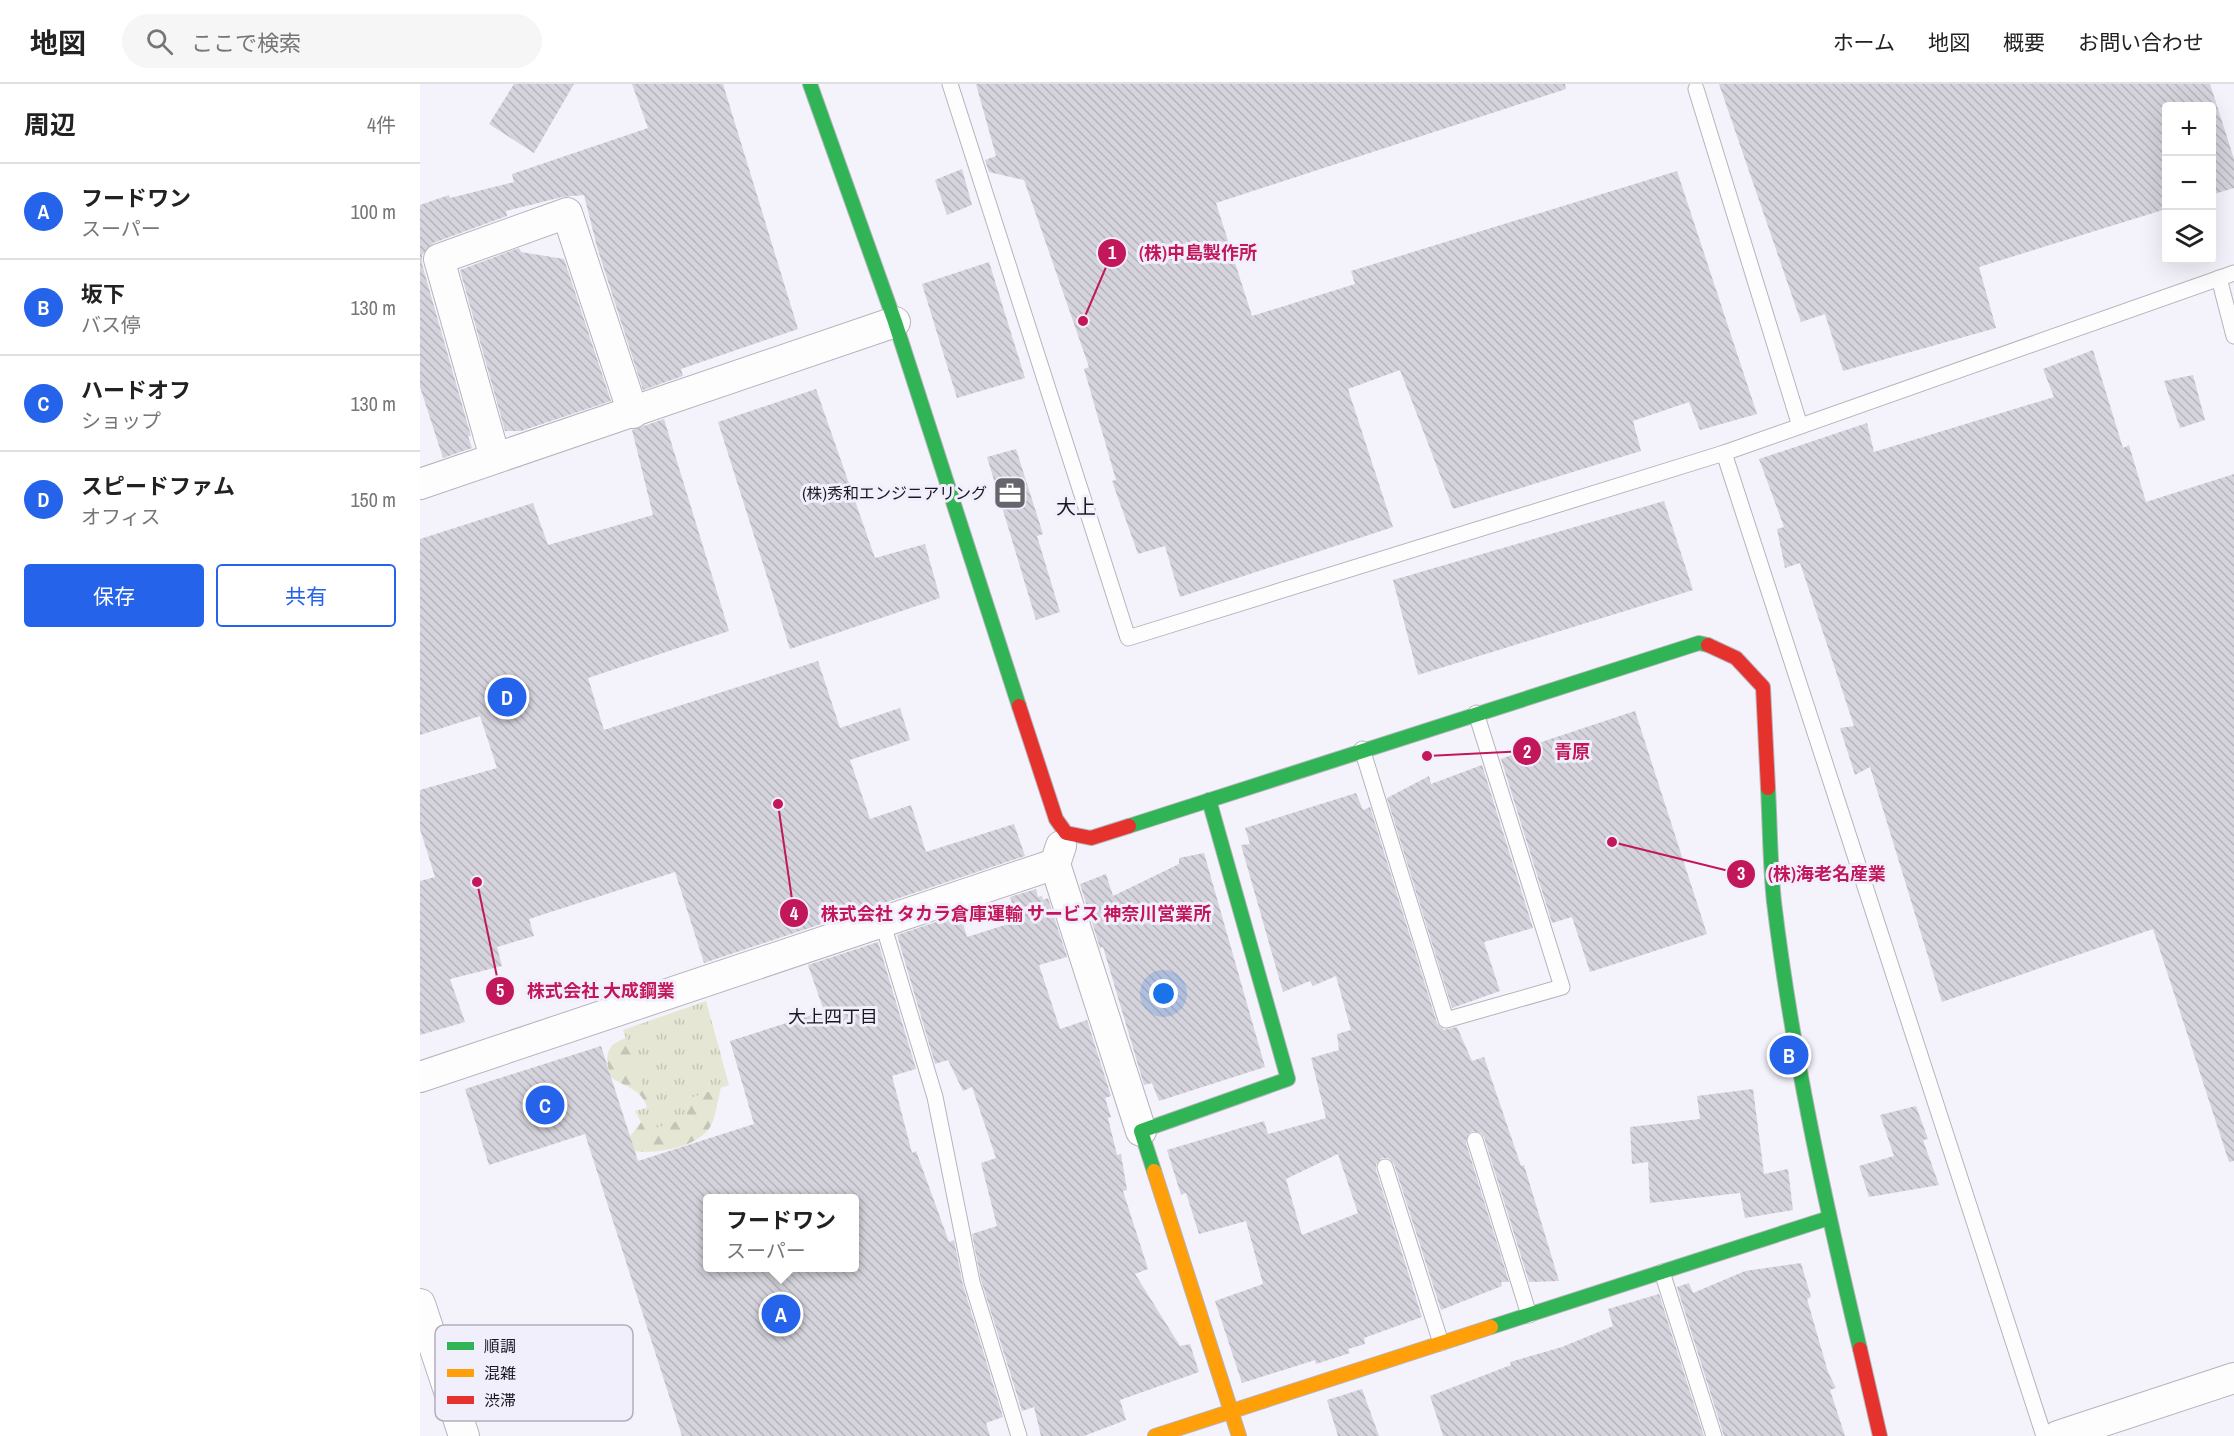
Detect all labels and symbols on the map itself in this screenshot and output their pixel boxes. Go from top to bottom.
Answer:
callout: (株)中島製作所 [1097,235,1269,271]
text: 1 [1108,240,1117,265]
text: (株)中島製作所 [1139,240,1257,265]
office icon: (株)秀和エンジニアリング [992,475,1028,511]
place label: (株)秀和エンジニアリング [802,482,987,504]
district label: 大上 [1056,493,1096,520]
pin: D [488,674,526,720]
callout: 青原 [1512,733,1602,769]
text: 2 [1523,739,1531,764]
text: 青原 [1554,739,1590,764]
callout: (株)海老名産業 [1726,856,1898,892]
text: 3 [1737,861,1745,886]
text: (株)海老名産業 [1768,861,1886,886]
callout: 株式会社 タカラ倉庫運輸 サービス 神奈川営業所 [779,895,1223,931]
text: 4 [790,901,799,926]
text: 株式会社 タカラ倉庫運輸 サービス 神奈川営業所 [821,901,1211,926]
callout: 株式会社 大成鋼業 [485,973,687,1009]
text: 5 [496,978,504,1003]
text: 株式会社 大成鋼業 [527,978,675,1003]
your location [1149,979,1178,1008]
district label: 大上四丁目 [788,1004,878,1029]
pin: B [1770,1032,1808,1078]
pin: C [526,1082,564,1128]
pin: A [762,1292,800,1336]
legend [435,1325,633,1421]
text: 順調 [484,1335,516,1357]
text: 混雑 [484,1362,516,1384]
text: 渋滞 [484,1389,516,1411]

